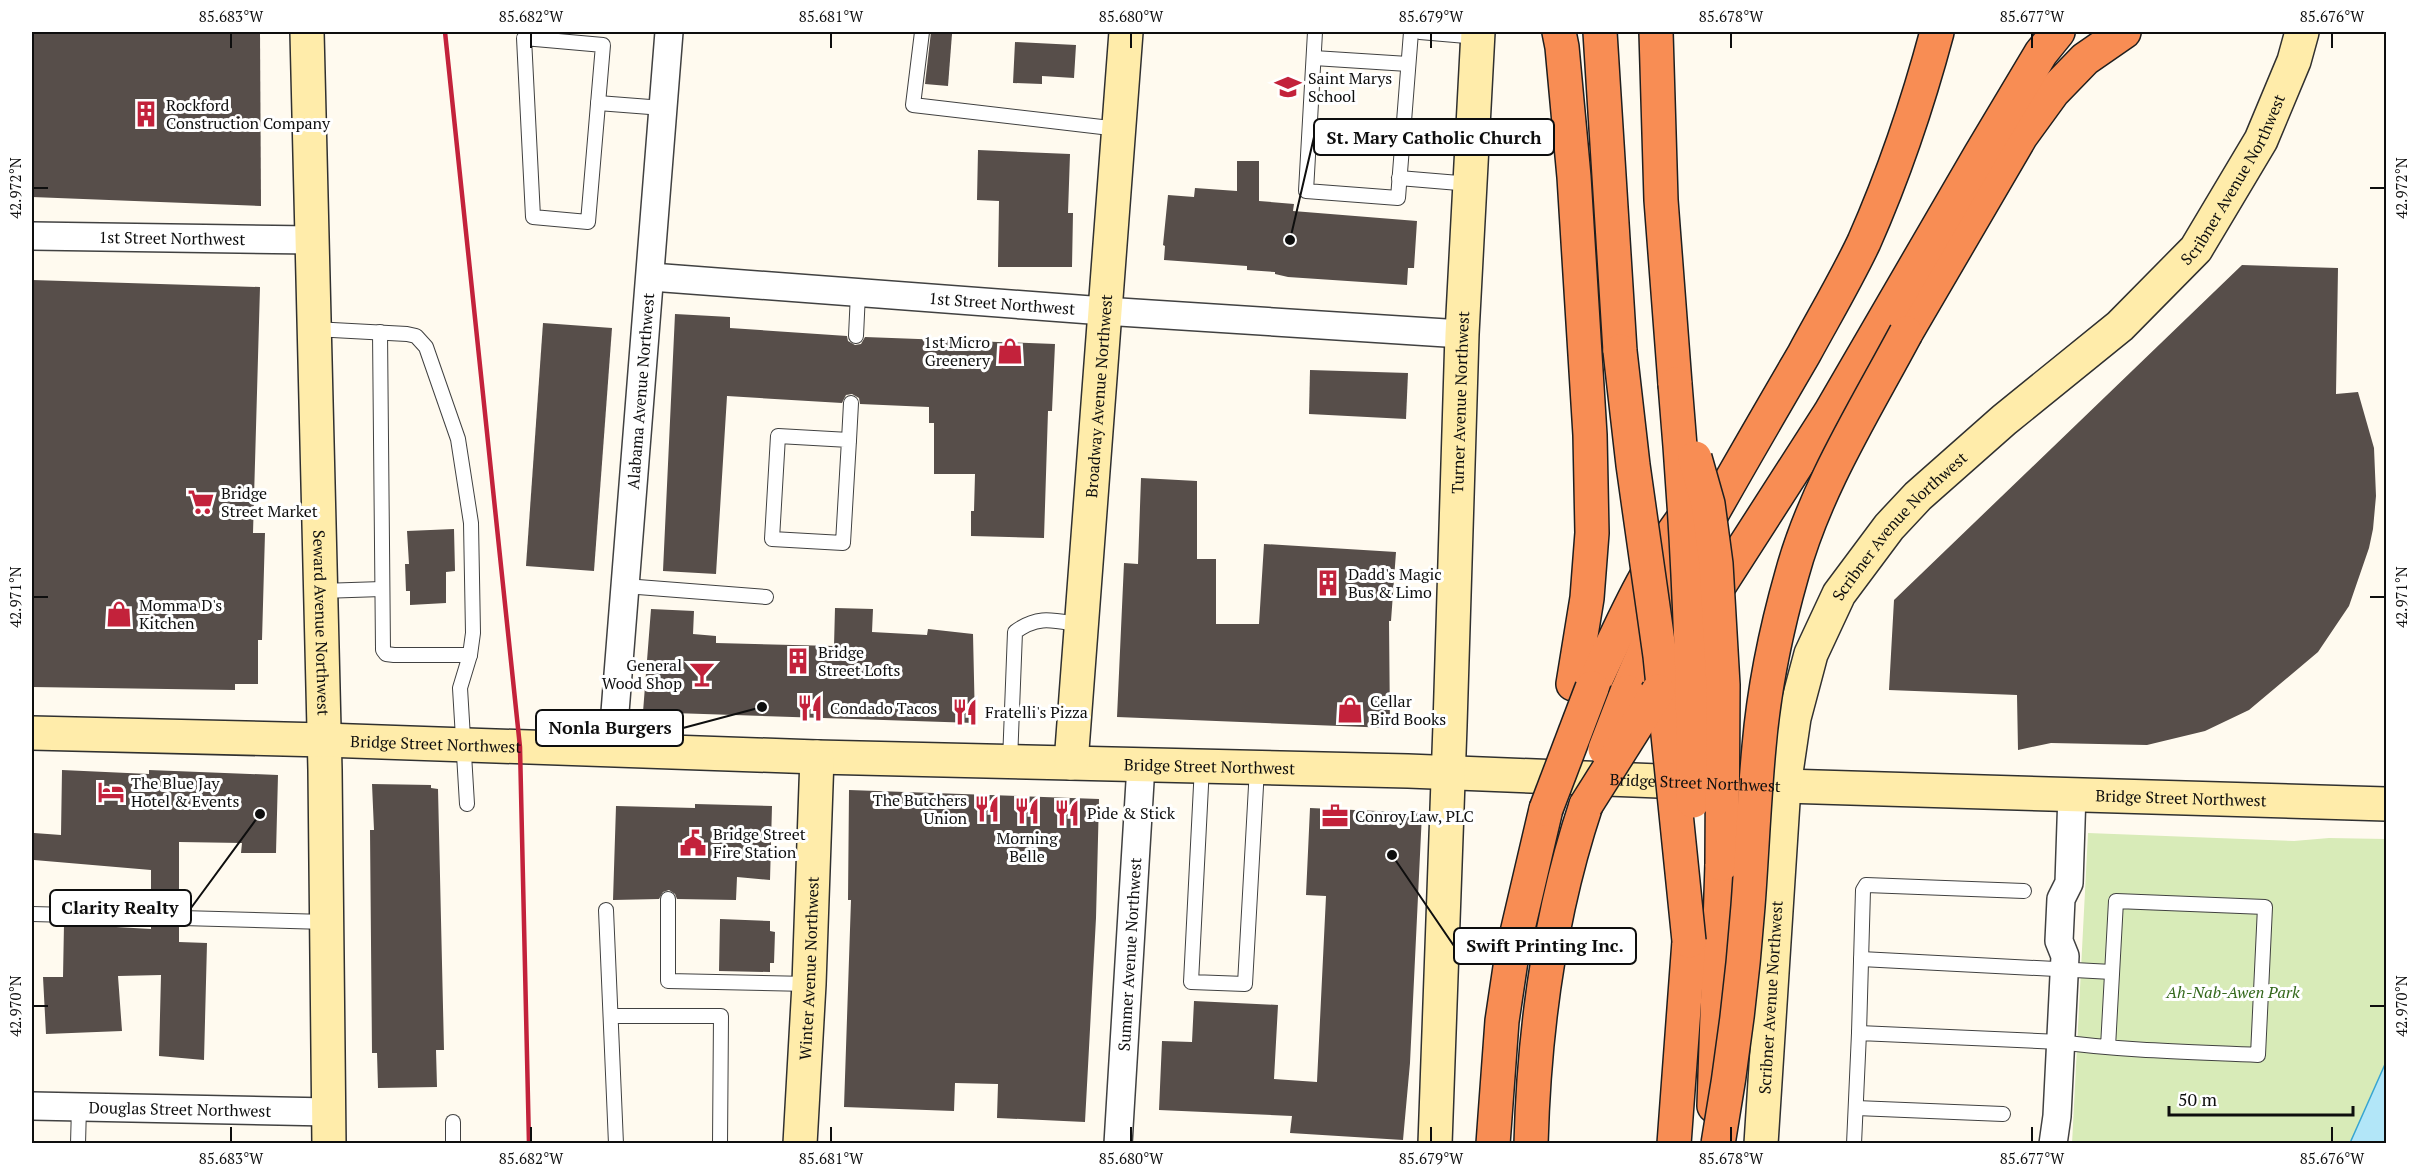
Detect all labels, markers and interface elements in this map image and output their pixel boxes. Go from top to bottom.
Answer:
text: 85.683°W [199,6,264,26]
text: 85.682°W [499,6,564,26]
text: 85.681°W [799,6,864,26]
text: 85.680°W [1099,6,1164,26]
text: 85.679°W [1399,6,1464,26]
text: 85.678°W [1699,6,1764,26]
text: 85.677°W [2000,6,2065,26]
text: 85.676°W [2300,6,2365,26]
place label: Saint Marys School [1308,67,1392,107]
school or university icon: Saint Marys School [1273,72,1303,102]
street label: Scribner Avenue Northwest [2175,91,2290,270]
place label: Rockford Construction Company [166,94,331,134]
building icon: Rockford Construction Company [131,99,161,129]
callout: St. Mary Catholic Church [1314,119,1554,155]
text: St. Mary Catholic Church [1327,125,1542,149]
text: 42.972°N [5,157,25,219]
text: 42.972°N [2391,157,2411,219]
street label: 1st Street Northwest [99,226,245,250]
street label: 1st Street Northwest [928,287,1076,320]
street label: Alabama Avenue Northwest [622,292,659,490]
street label: Broadway Avenue Northwest [1080,293,1117,499]
street label: Turner Avenue Northwest [1446,310,1474,494]
place label: 1st Micro Greenery [924,331,991,371]
shop icon: 1st Micro Greenery [995,336,1025,366]
street label: Scribner Avenue Northwest [1827,447,1972,604]
place label: Bridge Street Market [221,482,318,522]
supermarket icon: Bridge Street Market [186,487,216,517]
street label: Seward Avenue Northwest [308,530,335,716]
place label: Dadd's Magic Bus & Limo [1348,563,1442,603]
text: 42.971°N [5,566,25,628]
text: 42.971°N [2391,566,2411,628]
building icon: Dadd's Magic Bus & Limo [1313,568,1343,598]
place label: Momma D's Kitchen [139,594,222,634]
shop icon: Momma D's Kitchen [104,599,134,629]
place label: Bridge Street Lofts [818,641,900,681]
building icon: Bridge Street Lofts [783,646,813,676]
place label: General Wood Shop [602,654,682,694]
bar icon: General Wood Shop [687,659,717,689]
place label: Cellar Bird Books [1370,690,1446,730]
restaurant icon: Condado Tacos [795,693,825,723]
shop icon: Cellar Bird Books [1335,695,1365,725]
place label: Condado Tacos [830,697,937,719]
restaurant icon: Fratelli's Pizza [950,697,980,727]
place label: Fratelli's Pizza [985,701,1088,723]
callout: Nonla Burgers [536,710,683,746]
text: Nonla Burgers [548,715,672,739]
street label: Bridge Street Northwest [350,730,522,758]
street label: Bridge Street Northwest [1124,753,1295,779]
street label: Bridge Street Northwest [1609,768,1781,797]
place label: The Blue Jay Hotel & Events [131,772,239,812]
hotel icon: The Blue Jay Hotel & Events [96,777,126,807]
street label: Bridge Street Northwest [2095,784,2267,811]
place label: The Butchers Union [873,789,967,829]
restaurant icon: The Butchers Union [972,794,1002,824]
restaurant icon: Morning Belle [1012,796,1042,826]
restaurant icon: Pide & Stick [1052,798,1082,828]
office icon: Conroy Law, PLC [1320,801,1350,831]
place label: Pide & Stick [1087,802,1176,824]
place label: Conroy Law, PLC [1355,805,1474,827]
place label: Bridge Street Fire Station [713,823,806,863]
place label: Morning Belle [996,827,1058,867]
public building icon: Bridge Street Fire Station [678,828,708,858]
street label: Summer Avenue Northwest [1113,857,1146,1052]
street label: Winter Avenue Northwest [794,876,824,1061]
callout: Clarity Realty [50,890,191,926]
text: Clarity Realty [61,895,179,919]
street label: Scribner Avenue Northwest [1753,900,1788,1095]
callout: Swift Printing Inc. [1454,928,1636,964]
text: Swift Printing Inc. [1466,933,1624,957]
text: 42.970°N [5,975,25,1037]
text: 42.970°N [2391,975,2411,1037]
park label: Ah-Nab-Awen Park [2165,981,2300,1003]
scale bar [2169,1079,2354,1117]
text: 50 m [2178,1087,2218,1111]
street label: Douglas Street Northwest [88,1096,272,1122]
text: 85.683°W [199,1148,264,1168]
text: 85.682°W [499,1148,564,1168]
text: 85.681°W [799,1148,864,1168]
text: 85.680°W [1099,1148,1164,1168]
text: 85.679°W [1399,1148,1464,1168]
text: 85.678°W [1699,1148,1764,1168]
text: 85.677°W [2000,1148,2065,1168]
text: 85.676°W [2300,1148,2365,1168]

